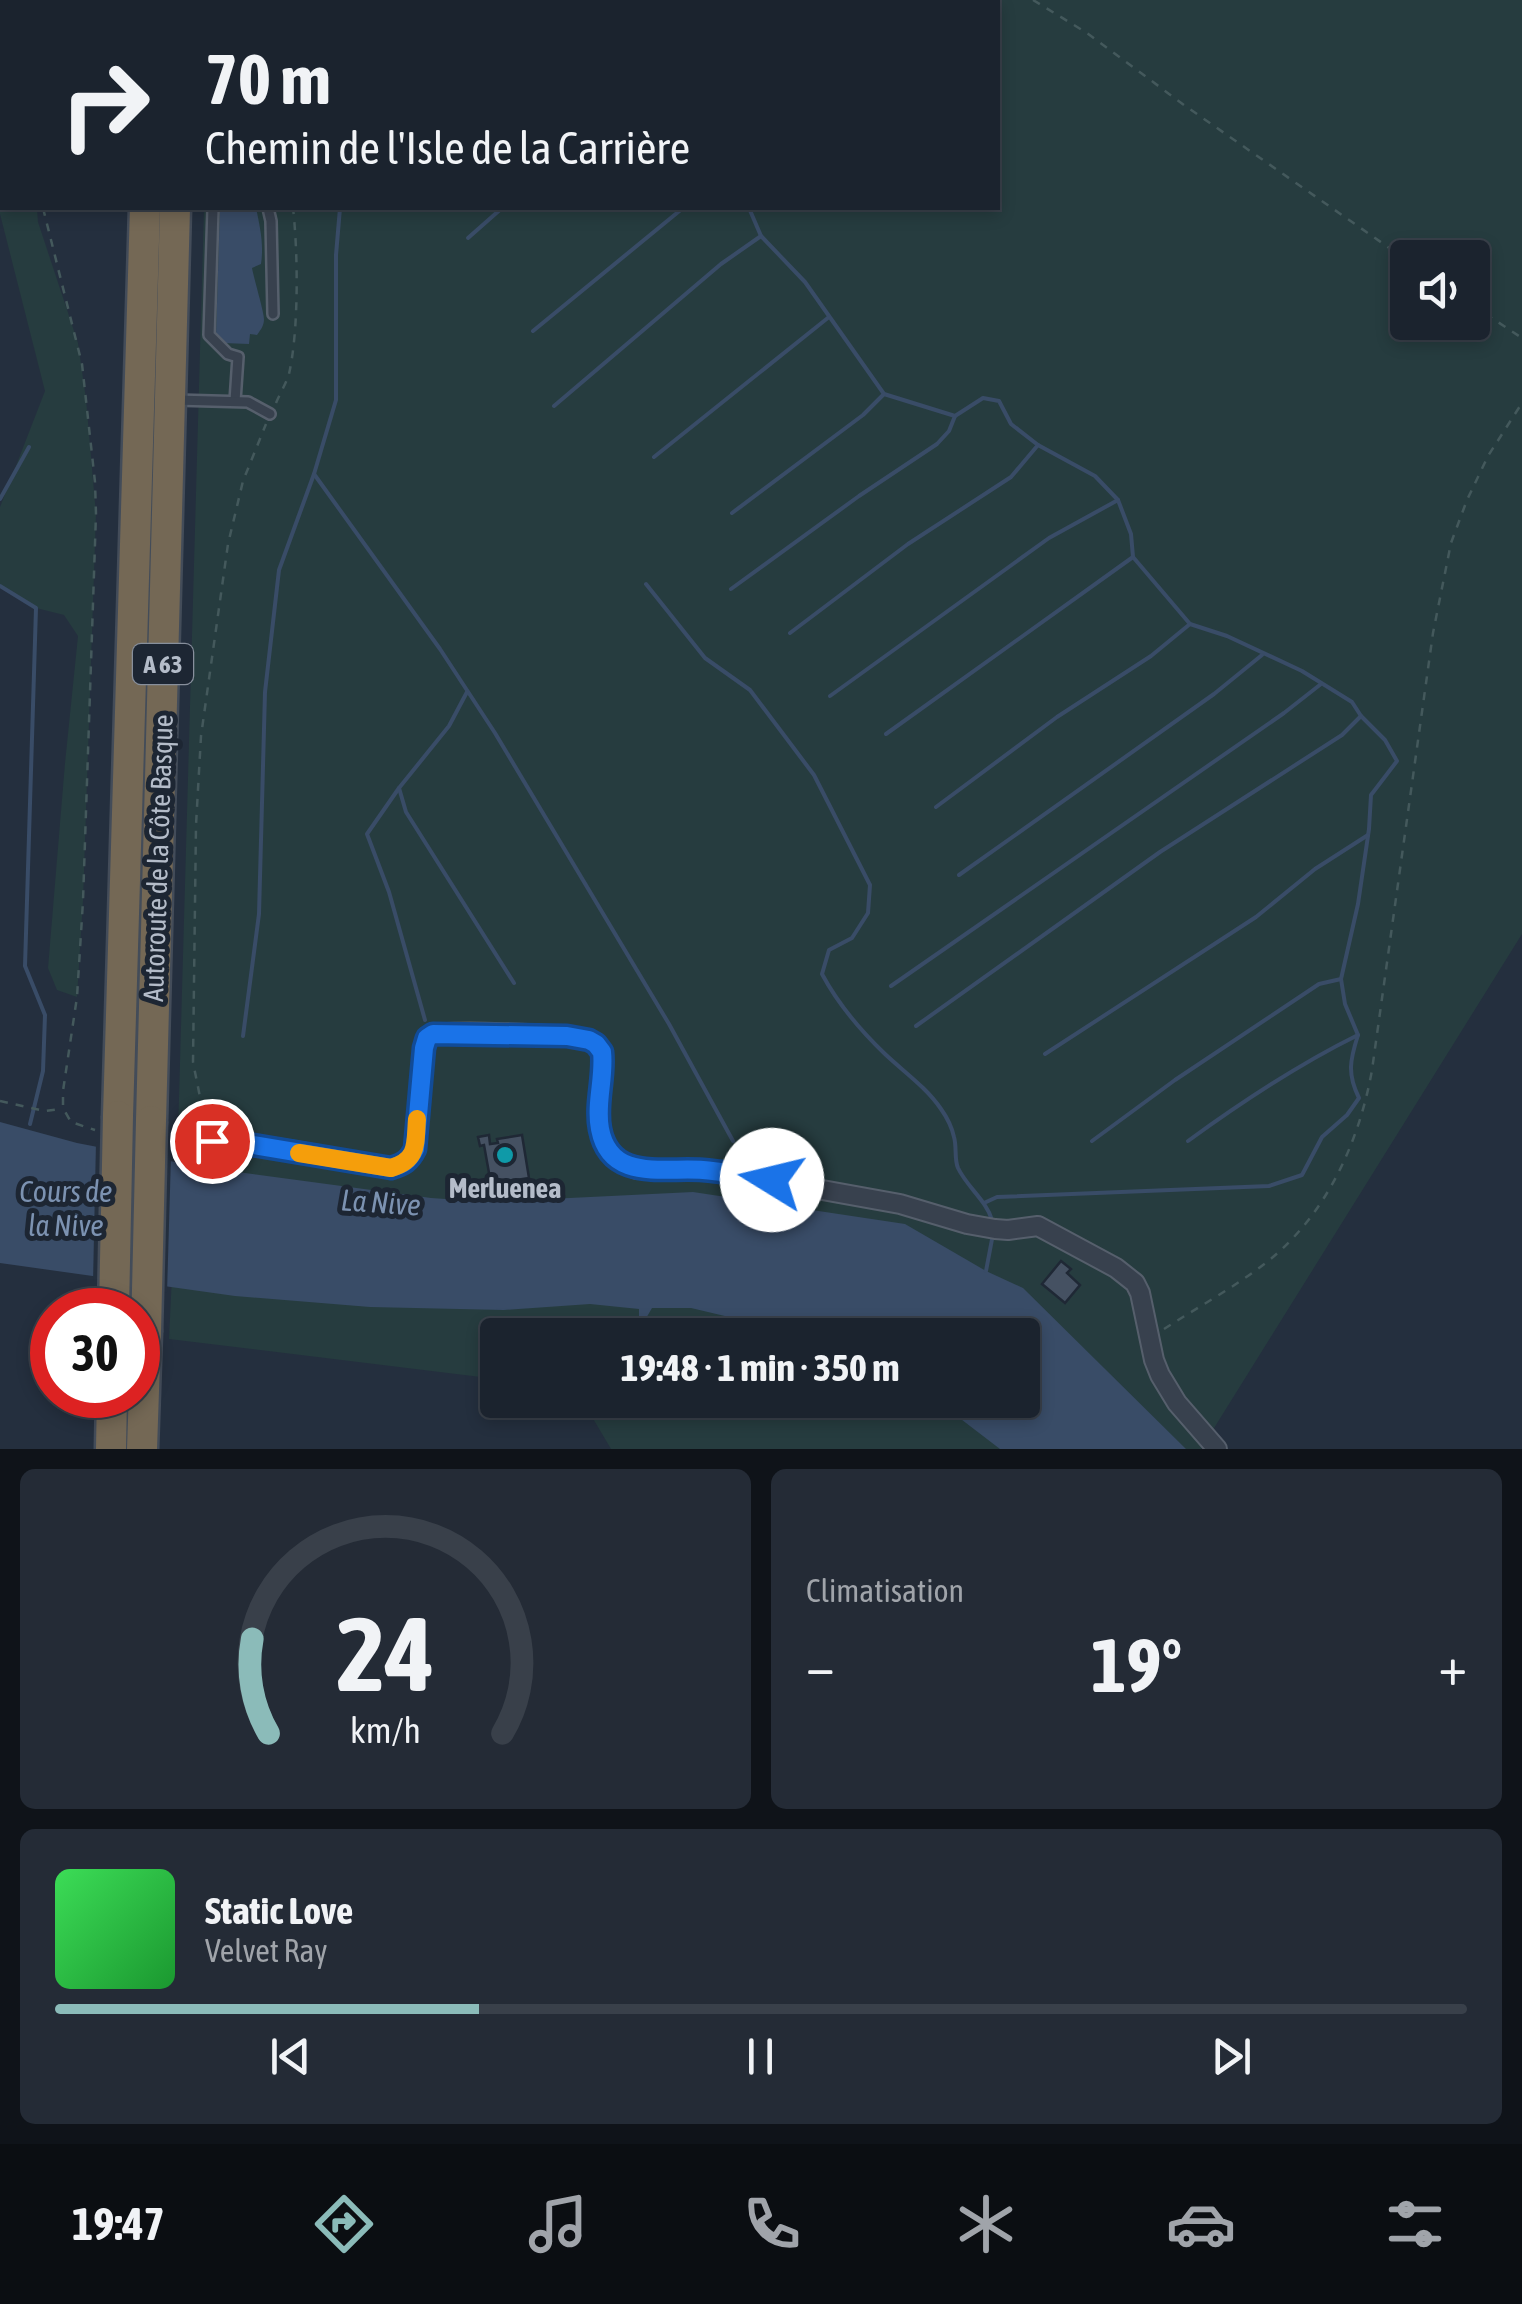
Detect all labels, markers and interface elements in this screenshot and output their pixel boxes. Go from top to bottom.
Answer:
text: 70 m [205,39,331,119]
icon: right [40,40,170,170]
text: Chemin de l'Isle de la Carrière [205,122,690,174]
map controls [1390,240,1490,340]
button: sound [1390,240,1490,340]
road number: A 63 [133,644,193,684]
street label: Autoroute de la Côte Basque [137,714,179,1002]
pin [170,1099,255,1184]
icon: arrive [185,1114,240,1169]
position arrow [720,1128,824,1232]
marker: Merluenea [494,1144,516,1166]
place label: Merluenea [449,1172,561,1204]
water label: Cours de la Nive [19,1174,113,1242]
water label: La Nive [340,1182,422,1222]
speed limit sign: 30 [30,1288,160,1418]
text: 19:48 · 1 min · 350 m [620,1346,900,1389]
text: Climatisation [806,1572,964,1609]
text: 24 [337,1594,434,1713]
text: 19° [1091,1622,1182,1708]
text: − [806,1634,835,1697]
text: + [1438,1634,1467,1697]
text: km/h [350,1710,421,1751]
text: Static Love [205,1889,353,1932]
text: Velvet Ray [205,1932,327,1969]
icon: previous [263,2029,318,2084]
icon: pause [733,2029,788,2084]
icon: next [1204,2029,1259,2084]
icon: directions [309,2189,379,2259]
icon: music [523,2189,593,2259]
icon: phone [737,2189,807,2259]
icon: climate [951,2189,1021,2259]
icon: car [1166,2189,1236,2259]
icon: filters [1380,2189,1450,2259]
text: 19:47 [72,2198,165,2250]

